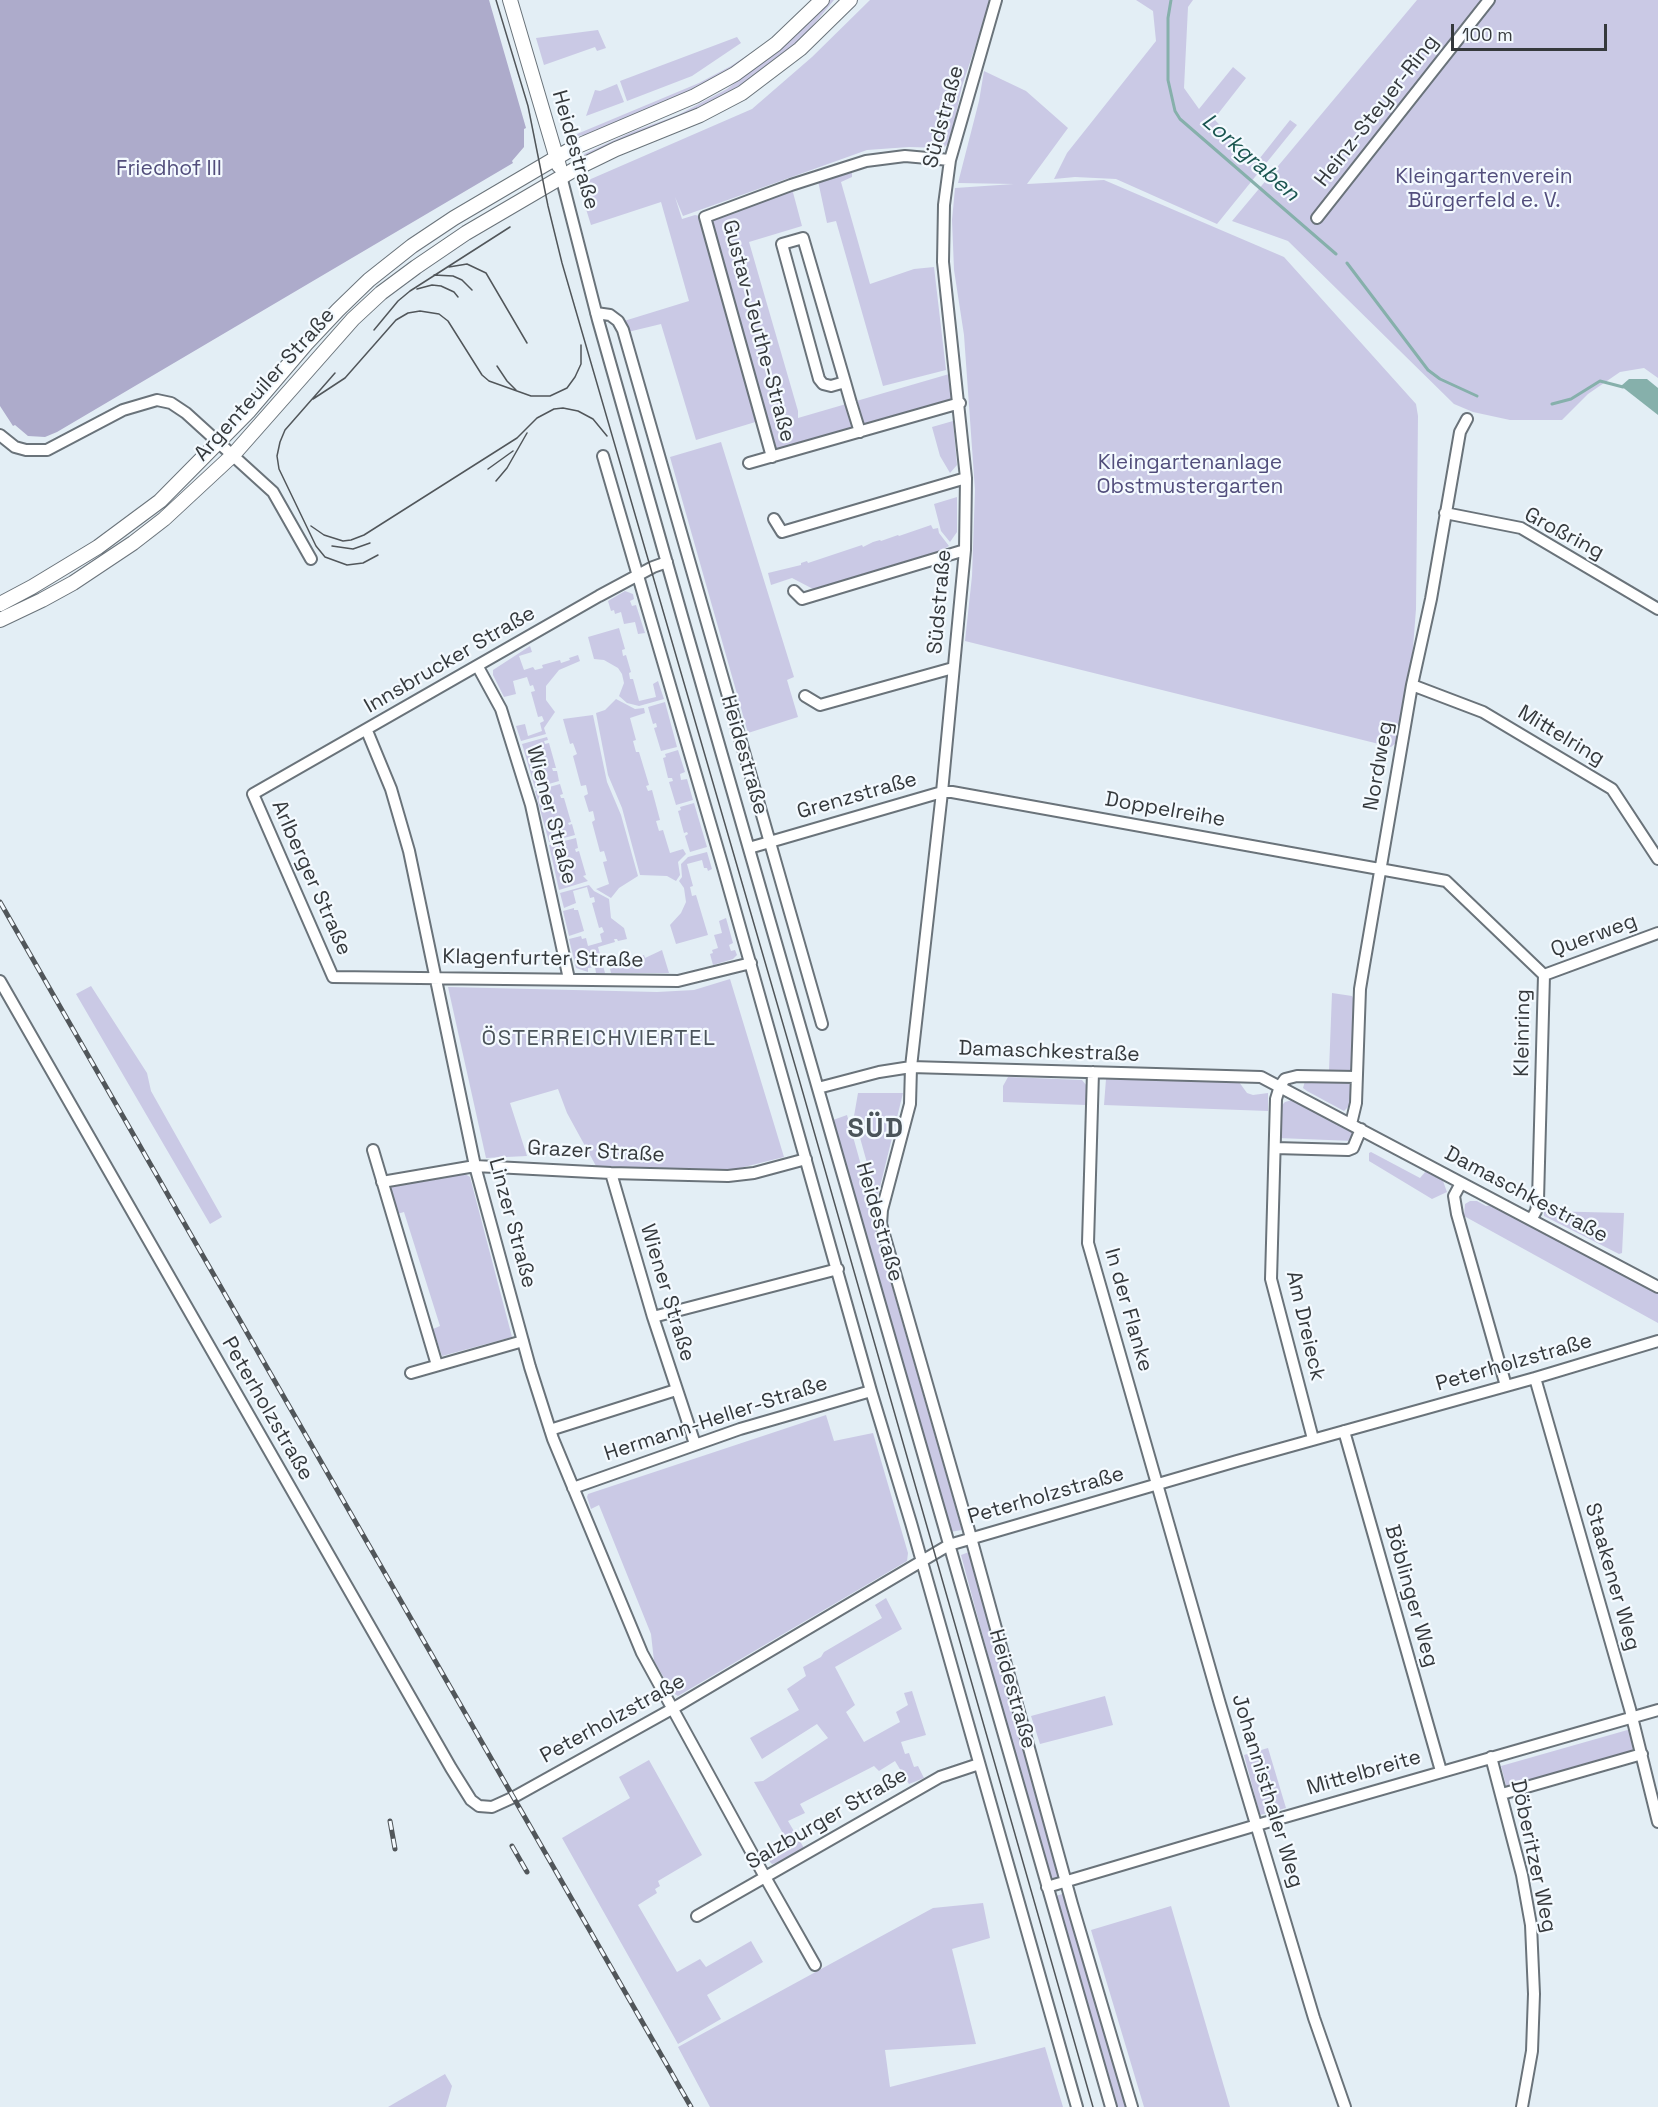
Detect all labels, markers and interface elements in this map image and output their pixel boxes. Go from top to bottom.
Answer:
scale bar [1454,12,1610,50]
text: 100 m [1462,23,1513,46]
street label: Heinz-Steyer-Ring [1310,30,1444,192]
street label: Südstraße [918,63,970,171]
street label: Heidestraße [546,87,604,213]
water label: Lorkgraben [1196,109,1304,207]
park label: Friedhof III [116,156,222,182]
park label: Kleingartenverein Bürgerfeld e. V. [1395,164,1573,214]
street label: Gustav-Jeuthe-Straße [716,217,800,445]
street label: Argenteuiler Straße [190,303,340,467]
park label: Kleingartenanlage Obstmustergarten [1097,450,1283,500]
street label: Großring [1520,502,1608,566]
street label: Südstraße [923,549,957,655]
street label: Innsbrucker Straße [360,601,540,719]
street label: Heidestraße [715,692,773,818]
street label: Mittelring [1513,700,1609,772]
street label: Nordweg [1359,719,1399,813]
street label: Wiener Straße [520,743,582,887]
street label: Grenzstraße [794,767,920,825]
street label: Doppelreihe [1103,787,1227,833]
street label: Arlberger Straße [266,797,356,959]
street label: Querweg [1548,909,1640,963]
street label: Klagenfurter Straße [442,945,644,973]
street label: Kleinring [1510,989,1536,1077]
district label: ÖSTERREICHVIERTEL [482,1026,716,1052]
street label: Damaschkestraße [958,1036,1140,1068]
district label: SÜD [848,1114,904,1146]
street label: Grazer Straße [527,1136,665,1168]
street label: Damaschkestraße [1440,1141,1612,1249]
street label: Linzer Straße [483,1155,541,1291]
street label: Heidestraße [850,1159,908,1285]
street label: Wiener Straße [634,1221,700,1365]
street label: In der Flanke [1098,1245,1158,1375]
street label: Am Dreieck [1280,1269,1330,1383]
street label: Peterholzstraße [1433,1329,1595,1397]
street label: Peterholzstraße [216,1333,318,1485]
street label: Hermann-Heller-Straße [601,1371,831,1467]
street label: Peterholzstraße [965,1462,1127,1530]
street label: Staakener Weg [1579,1500,1645,1654]
street label: Böblinger Weg [1379,1522,1443,1670]
street label: Heidestraße [983,1626,1041,1752]
street label: Peterholzstraße [536,1669,690,1769]
street label: Johannisthaler Weg [1226,1691,1308,1891]
street label: Mittelbreite [1304,1745,1424,1801]
street label: Salzburger Straße [742,1763,912,1875]
street label: Döberitzer Weg [1504,1777,1562,1935]

